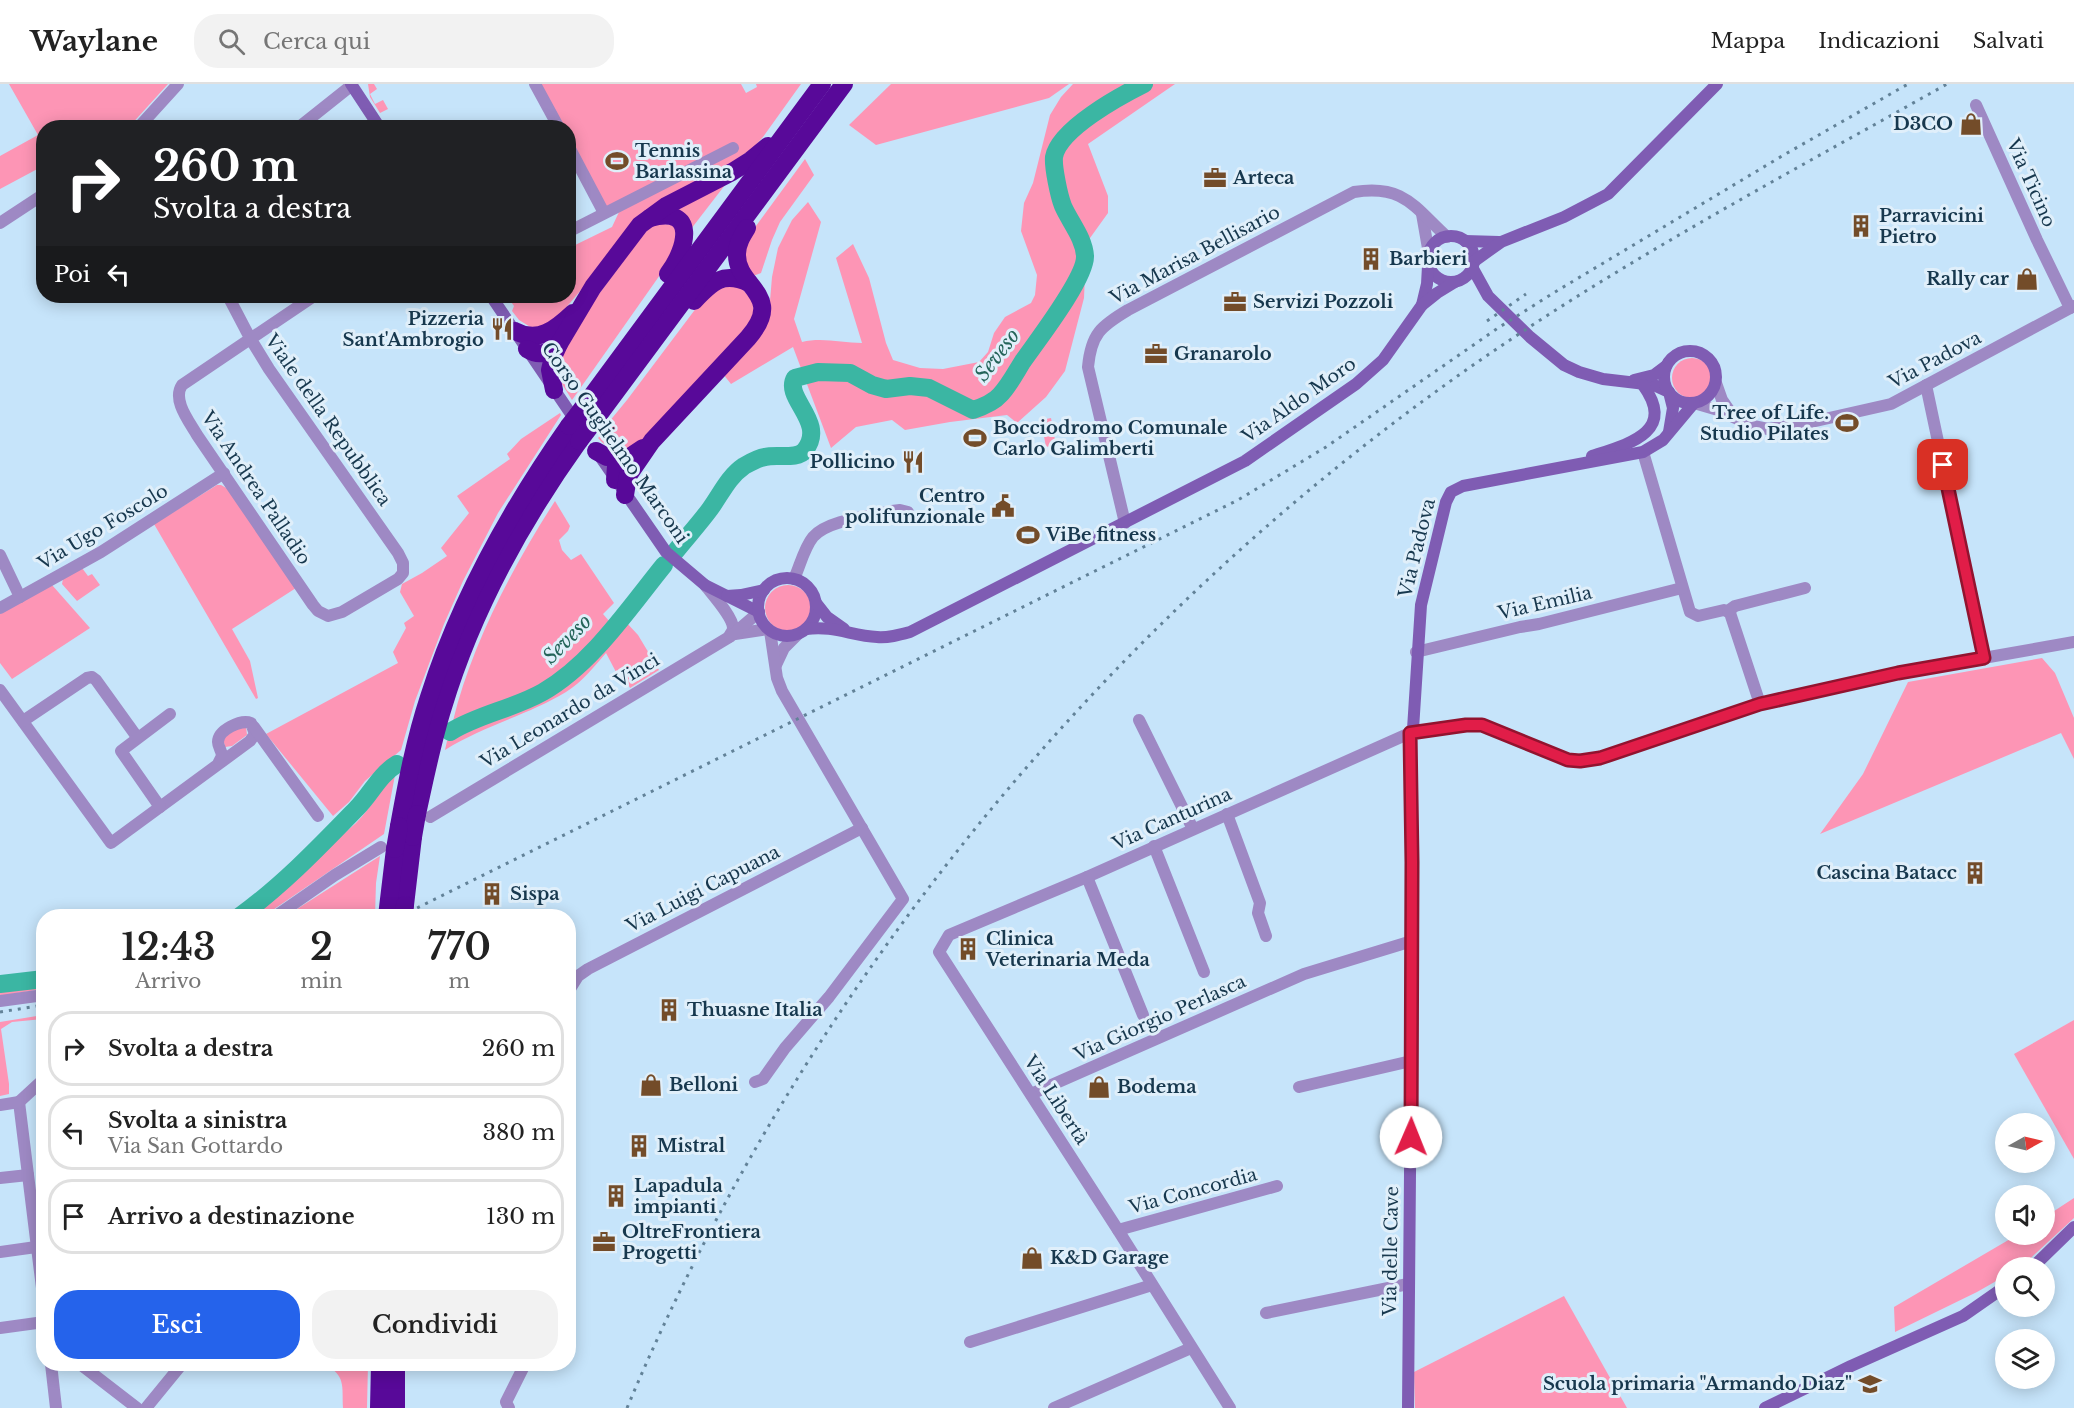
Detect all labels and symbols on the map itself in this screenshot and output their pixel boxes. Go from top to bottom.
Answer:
shop icon: D3CO [1958,111,1984,137]
place label: D3CO [1893,113,1953,135]
street label: Via Ticino [2001,134,2060,231]
place label: Tennis Barlassina [635,140,733,183]
sports icon: Tennis Barlassina [604,148,630,174]
office icon: Arteca [1202,165,1228,191]
place label: Arteca [1232,167,1295,189]
street label: Via Marisa Bellisario [1105,201,1284,310]
place label: Parravicini Pietro [1879,205,1984,248]
building icon: Parravicini Pietro [1848,213,1874,239]
building icon: Barbieri [1358,246,1384,272]
place label: Barbieri [1389,248,1468,270]
shop icon: Rally car [2014,266,2040,292]
place label: Rally car [1926,268,2009,290]
office icon: Servizi Pozzoli [1222,289,1248,315]
place label: Servizi Pozzoli [1253,291,1394,313]
place label: Pizzeria Sant'Ambrogio [343,308,485,351]
restaurant icon: Pizzeria Sant'Ambrogio [489,316,515,342]
water label: Seveso [969,324,1025,386]
street label: Via Padova [1884,326,1985,394]
street label: Viale della Repubblica [260,329,396,510]
street label: Corso Guglielmo Marconi [537,338,693,548]
office icon: Granarolo [1143,341,1169,367]
place label: Granarolo [1174,343,1272,365]
street label: Via Aldo Moro [1237,352,1360,448]
place label: Tree of Life. Studio Pilates [1700,402,1829,445]
street label: Via Andrea Palladio [196,406,316,569]
sports icon: Tree of Life. Studio Pilates [1834,410,1860,436]
place label: Bocciodromo Comunale Carlo Galimberti [993,417,1227,460]
sports icon: Bocciodromo Comunale Carlo Galimberti [962,425,988,451]
pin [1917,439,1968,490]
restaurant icon: Pollicino [900,449,926,475]
place label: Pollicino [810,451,895,473]
street label: Via Ugo Foscolo [33,479,172,575]
place label: Centro polifunzionale [845,485,985,528]
public building icon: Centro polifunzionale [990,493,1016,519]
street label: Via Padova [1394,496,1440,601]
sports icon: ViBe fitness [1015,522,1041,548]
place label: ViBe fitness [1045,524,1156,546]
street label: Via Emilia [1495,582,1594,625]
water label: Seveso [538,609,596,669]
street label: Via Leonardo da Vinci [476,649,663,774]
street label: Via Canturina [1108,783,1235,855]
street label: Via Luigi Capuana [622,841,783,938]
building icon: Cascina Batacc [1962,860,1988,886]
place label: Cascina Batacc [1816,862,1957,884]
building icon: Sispa [479,881,505,907]
place label: Sispa [510,883,560,905]
place label: Clinica Veterinaria Meda [985,928,1151,971]
building icon: Clinica Veterinaria Meda [955,936,981,962]
street label: Via Giorgio Perlasca [1070,970,1249,1066]
building icon: Thuasne Italia [656,997,682,1023]
place label: Thuasne Italia [687,999,823,1021]
street label: Via Libertà [1019,1051,1093,1149]
shop icon: Belloni [638,1072,664,1098]
place label: Belloni [669,1074,739,1096]
shop icon: Bodema [1086,1074,1112,1100]
place label: Bodema [1117,1076,1197,1098]
position arrow [1379,1105,1443,1169]
north arrow [1995,1113,2055,1173]
building icon: Mistral [626,1133,652,1159]
place label: Mistral [657,1135,726,1157]
street label: Via Concordia [1126,1163,1259,1219]
place label: Lapadula impianti [634,1175,723,1218]
building icon: Lapadula impianti [603,1183,629,1209]
street label: Via delle Cave [1379,1186,1403,1317]
place label: OltreFrontiera Progetti [622,1221,761,1264]
office icon: OltreFrontiera Progetti [591,1229,617,1255]
shop icon: K&D Garage [1019,1245,1045,1271]
place label: K&D Garage [1050,1247,1169,1269]
school or university icon: Scuola primaria "Armando Diaz" [1857,1371,1883,1397]
place label: Scuola primaria "Armando Diaz" [1543,1373,1852,1395]

